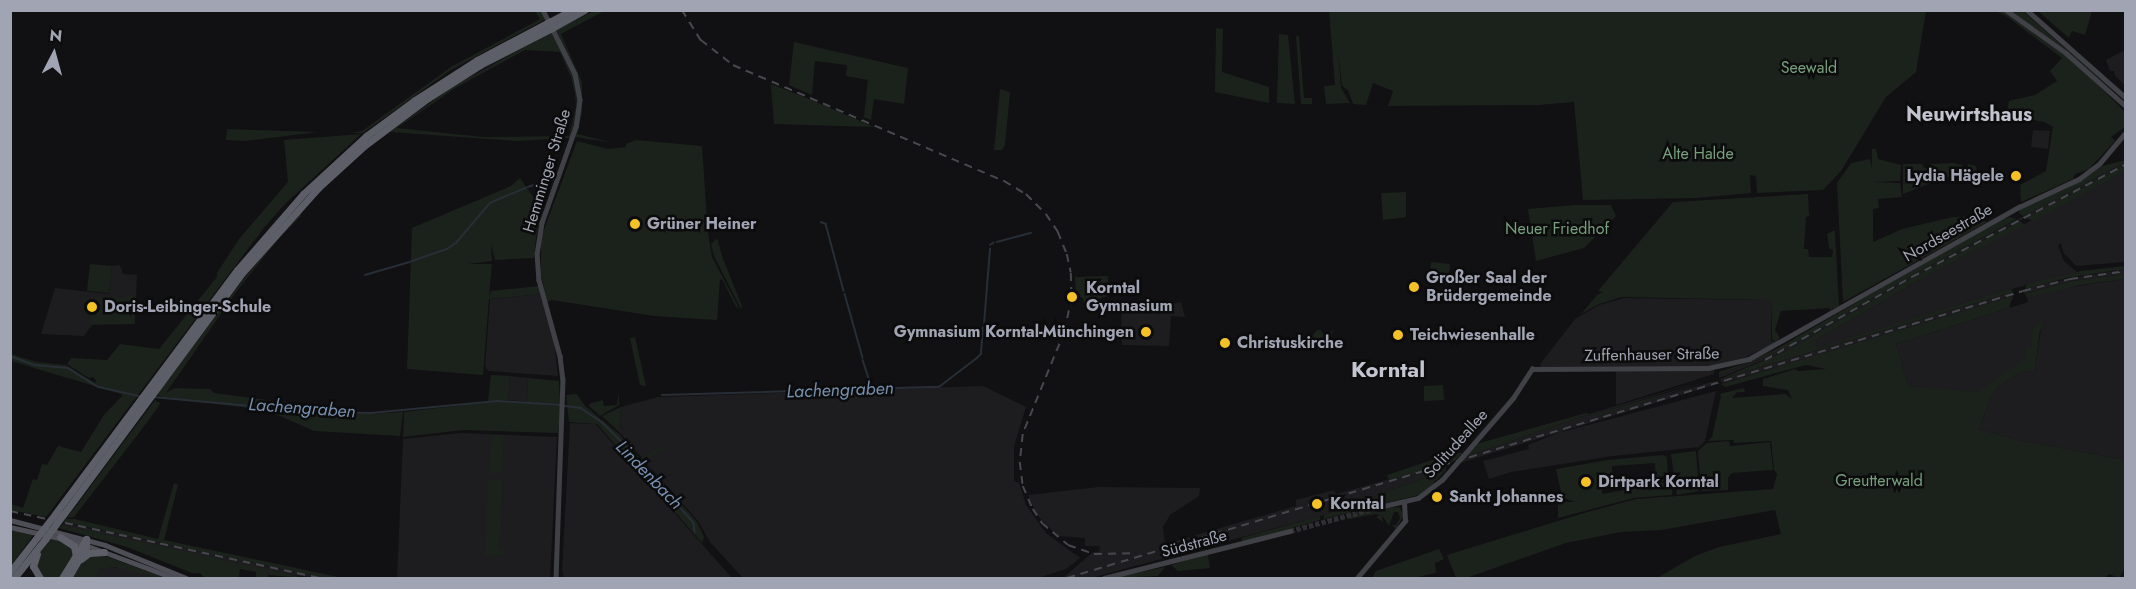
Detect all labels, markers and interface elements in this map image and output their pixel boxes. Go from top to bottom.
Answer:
text: N [48,23,63,48]
north arrow [24,24,84,84]
park label: Seewald [1781,58,1837,78]
district label: Neuwirtshaus [1906,102,2032,126]
street label: Hemminger Straße [519,107,575,235]
park label: Alte Halde [1662,144,1734,164]
place label: Lydia Hägele [1907,166,2004,186]
marker: Lydia Hägele [2009,169,2023,183]
street label: Nordseestraße [1900,200,1996,266]
place label: Grüner Heiner [647,214,757,234]
marker: Grüner Heiner [628,217,642,231]
park label: Neuer Friedhof [1505,219,1609,239]
place label: Großer Saal der Brüdergemeinde [1426,268,1552,306]
place label: Korntal Gymnasium [1086,278,1173,316]
marker: Großer Saal der Brüdergemeinde [1407,280,1421,294]
marker: Korntal Gymnasium [1063,288,1081,306]
place label: Doris-Leibinger-Schule [104,297,271,317]
marker: Doris-Leibinger-Schule [85,300,99,314]
place label: Gymnasium Korntal-Münchingen [894,322,1134,342]
marker: Gymnasium Korntal-Münchingen [1139,325,1153,339]
place label: Teichwiesenhalle [1410,325,1535,345]
marker: Teichwiesenhalle [1391,328,1405,342]
place label: Christuskirche [1237,333,1343,353]
marker: Christuskirche [1218,336,1232,350]
street label: Zuffenhauser Straße [1584,344,1720,366]
district label: Korntal [1351,357,1425,383]
water label: Lachengraben [786,377,894,403]
water label: Lachengraben [248,393,356,423]
street label: Solitudeallee [1420,405,1492,483]
water label: Lindenbach [611,436,687,514]
park label: Greutterwald [1835,471,1923,491]
place label: Dirtpark Korntal [1598,472,1719,492]
marker: Dirtpark Korntal [1579,475,1593,489]
place label: Sankt Johannes [1449,487,1563,507]
marker: Sankt Johannes [1430,490,1444,504]
place label: Korntal [1330,494,1384,514]
marker: Korntal [1308,495,1326,513]
street label: Südstraße [1159,526,1229,562]

